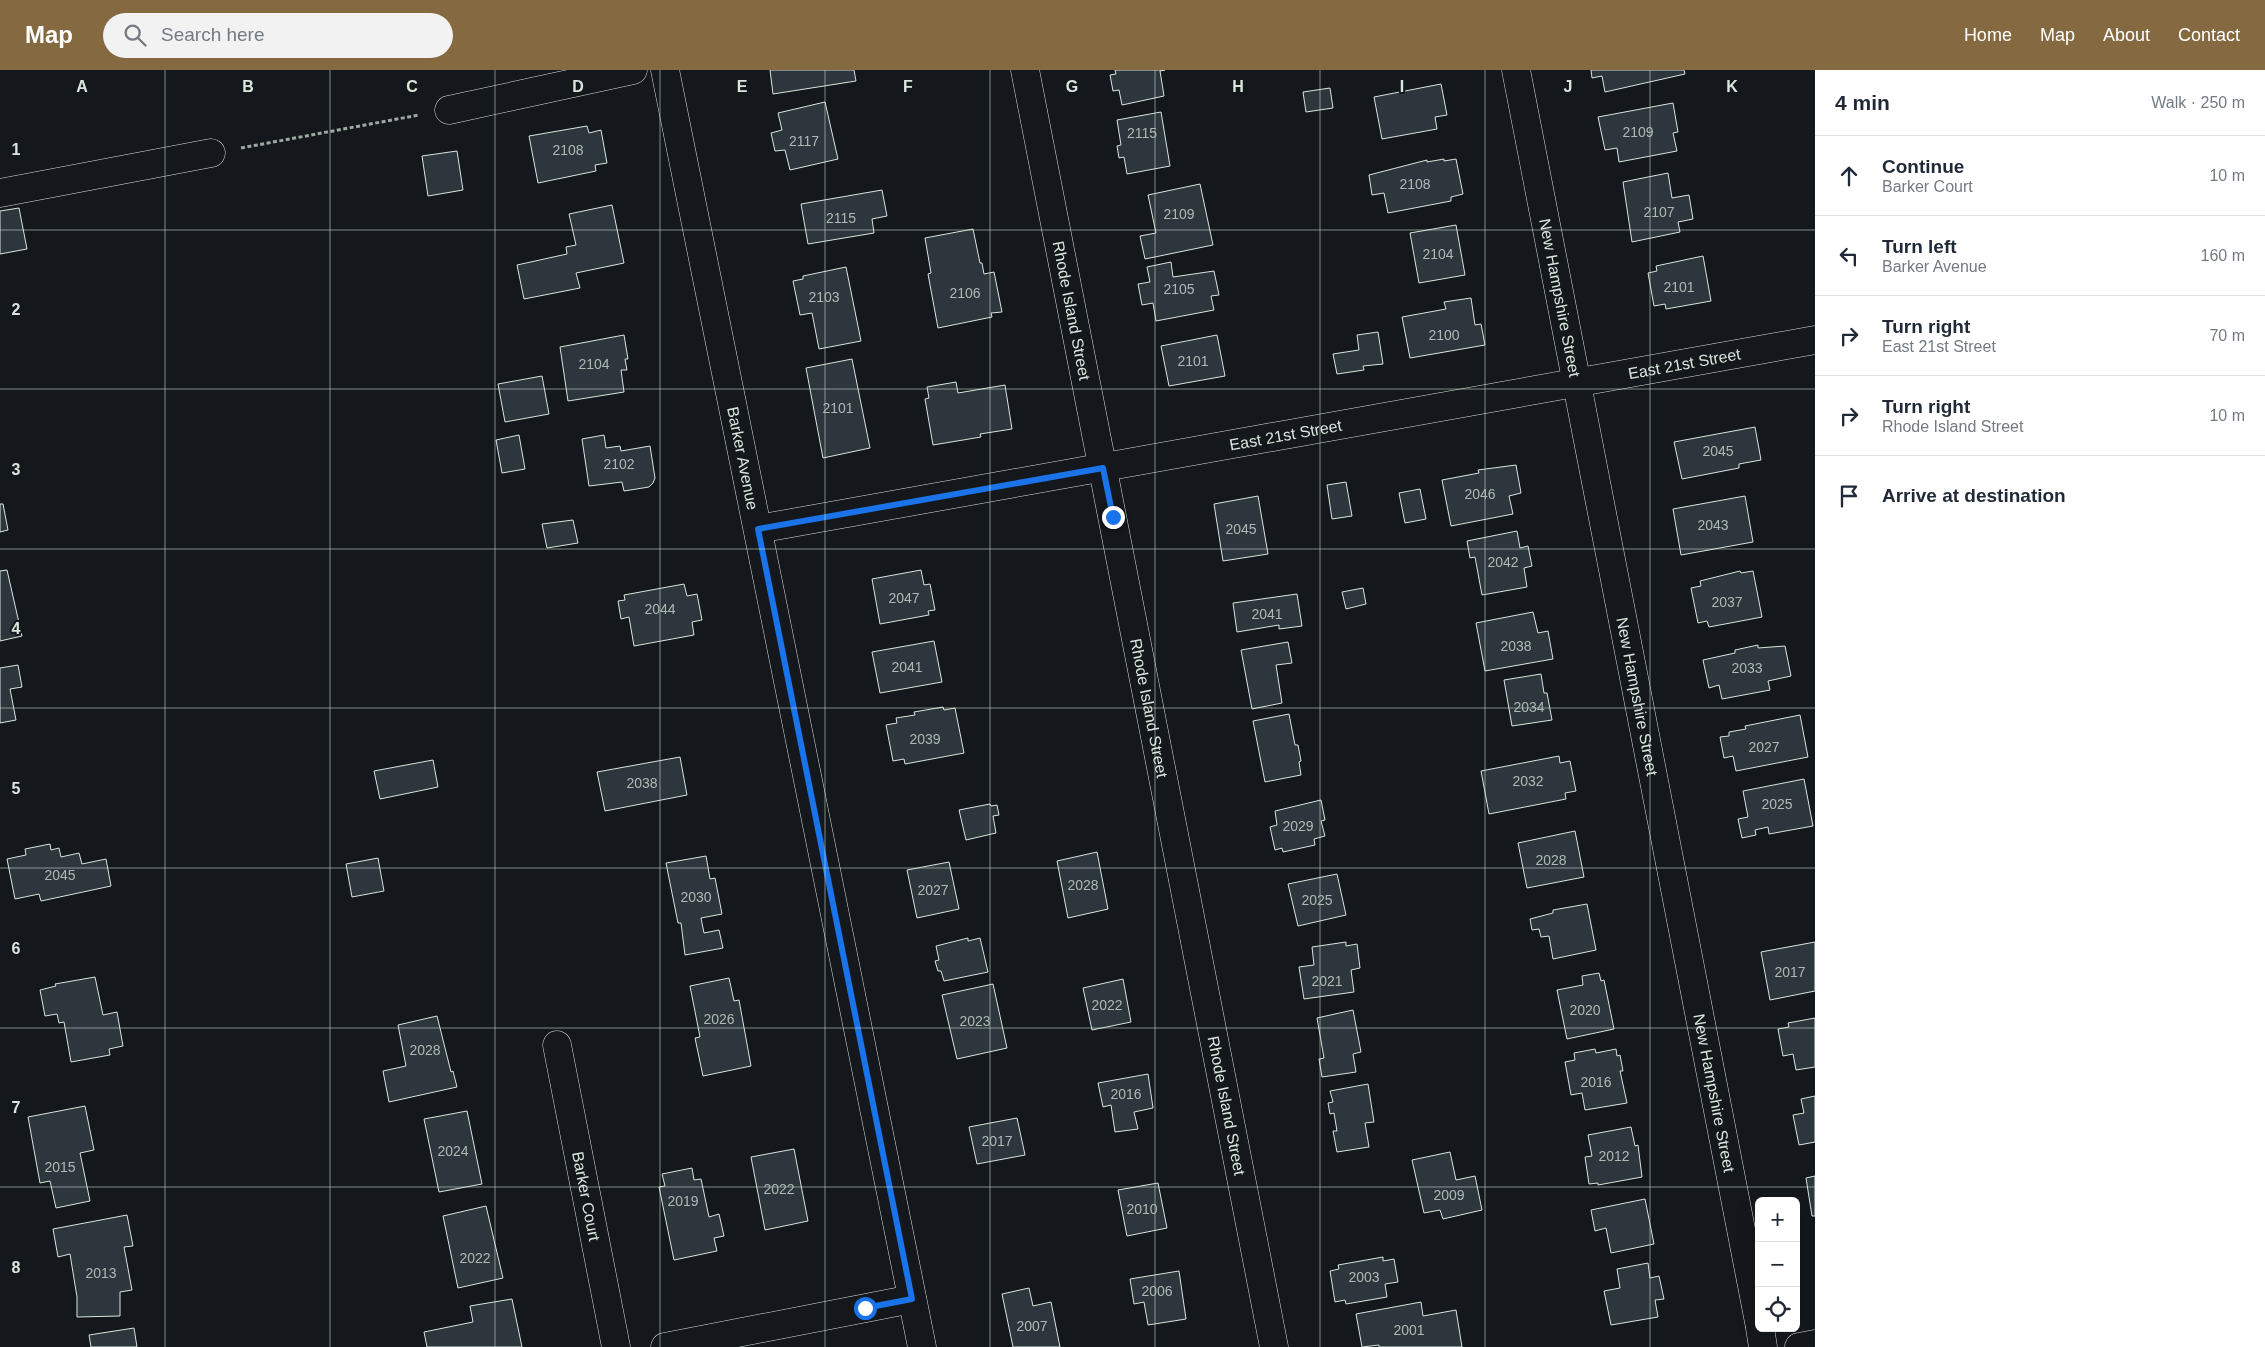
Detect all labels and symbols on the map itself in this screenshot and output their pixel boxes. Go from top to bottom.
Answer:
text: A [76,78,88,95]
text: B [242,78,254,95]
text: C [406,78,418,95]
text: D [572,78,584,95]
text: E [737,78,748,95]
text: F [903,78,913,95]
text: G [1066,78,1078,95]
text: H [1232,78,1244,95]
text: I [1400,78,1404,95]
text: J [1564,78,1572,95]
text: K [1726,78,1738,95]
house number: 2109 [1622,124,1654,140]
house number: 2115 [1127,125,1157,141]
house number: 2117 [789,133,819,149]
text: 1 [12,141,21,158]
house number: 2108 [552,142,584,158]
house number: 2108 [1399,176,1431,192]
house number: 2107 [1643,204,1675,220]
house number: 2109 [1163,206,1195,222]
house number: 2115 [826,210,856,226]
street label: New Hampshire Street [1536,217,1584,379]
street label: Rhode Island Street [1050,239,1093,382]
house number: 2104 [1422,246,1454,262]
house number: 2101 [1663,279,1695,295]
house number: 2105 [1163,281,1195,297]
house number: 2106 [949,285,981,301]
house number: 2103 [808,289,840,305]
text: 2 [12,301,21,318]
house number: 2100 [1428,327,1460,343]
street label: East 21st Street [1627,345,1743,382]
house number: 2101 [1177,353,1209,369]
house number: 2104 [578,356,610,372]
house number: 2101 [822,400,854,416]
street label: Barker Avenue [724,405,761,511]
street label: East 21st Street [1228,417,1344,454]
house number: 2045 [1702,443,1734,459]
house number: 2102 [603,456,635,472]
text: 3 [12,461,21,478]
house number: 2046 [1464,486,1496,502]
route end [1102,506,1125,529]
house number: 2043 [1697,517,1729,533]
house number: 2045 [1225,521,1257,537]
house number: 2042 [1487,554,1519,570]
house number: 2047 [888,590,920,606]
house number: 2037 [1711,594,1743,610]
house number: 2044 [644,601,676,617]
house number: 2041 [1251,606,1283,622]
street label: New Hampshire Street [1613,616,1661,778]
text: 4 [12,620,21,637]
street label: Rhode Island Street [1127,637,1171,780]
house number: 2038 [1500,638,1532,654]
house number: 2041 [891,659,923,675]
house number: 2033 [1731,660,1763,676]
house number: 2034 [1513,699,1545,715]
house number: 2039 [909,731,941,747]
house number: 2027 [1748,739,1780,755]
house number: 2032 [1512,773,1544,789]
house number: 2038 [626,775,658,791]
text: 5 [12,780,21,797]
house number: 2025 [1761,796,1793,812]
house number: 2029 [1282,818,1314,834]
house number: 2028 [1535,852,1567,868]
house number: 2045 [44,867,76,883]
house number: 2028 [1067,877,1099,893]
house number: 2027 [917,882,949,898]
house number: 2030 [680,889,712,905]
house number: 2025 [1301,892,1333,908]
text: 6 [12,940,21,957]
house number: 2017 [1774,964,1806,980]
house number: 2021 [1311,973,1343,989]
house number: 2022 [1091,997,1123,1013]
house number: 2020 [1569,1002,1601,1018]
house number: 2026 [703,1011,735,1027]
street label: New Hampshire Street [1690,1012,1738,1174]
house number: 2023 [959,1013,991,1029]
street label: Rhode Island Street [1205,1035,1248,1177]
house number: 2028 [409,1042,441,1058]
house number: 2016 [1580,1074,1612,1090]
house number: 2016 [1110,1086,1142,1102]
text: 7 [12,1099,21,1116]
house number: 2017 [981,1133,1013,1149]
house number: 2024 [437,1143,469,1159]
house number: 2012 [1598,1148,1630,1164]
street label: Barker Court [569,1150,603,1243]
house number: 2015 [44,1159,76,1175]
house number: 2022 [763,1181,795,1197]
house number: 2009 [1433,1187,1465,1203]
house number: 2019 [667,1193,699,1209]
house number: 2010 [1126,1201,1158,1217]
house number: 2022 [459,1250,491,1266]
text: 8 [12,1259,21,1276]
house number: 2013 [85,1265,117,1281]
house number: 2003 [1348,1269,1380,1285]
house number: 2006 [1141,1283,1173,1299]
route start [854,1297,877,1320]
house number: 2007 [1016,1318,1048,1334]
house number: 2001 [1393,1322,1425,1338]

